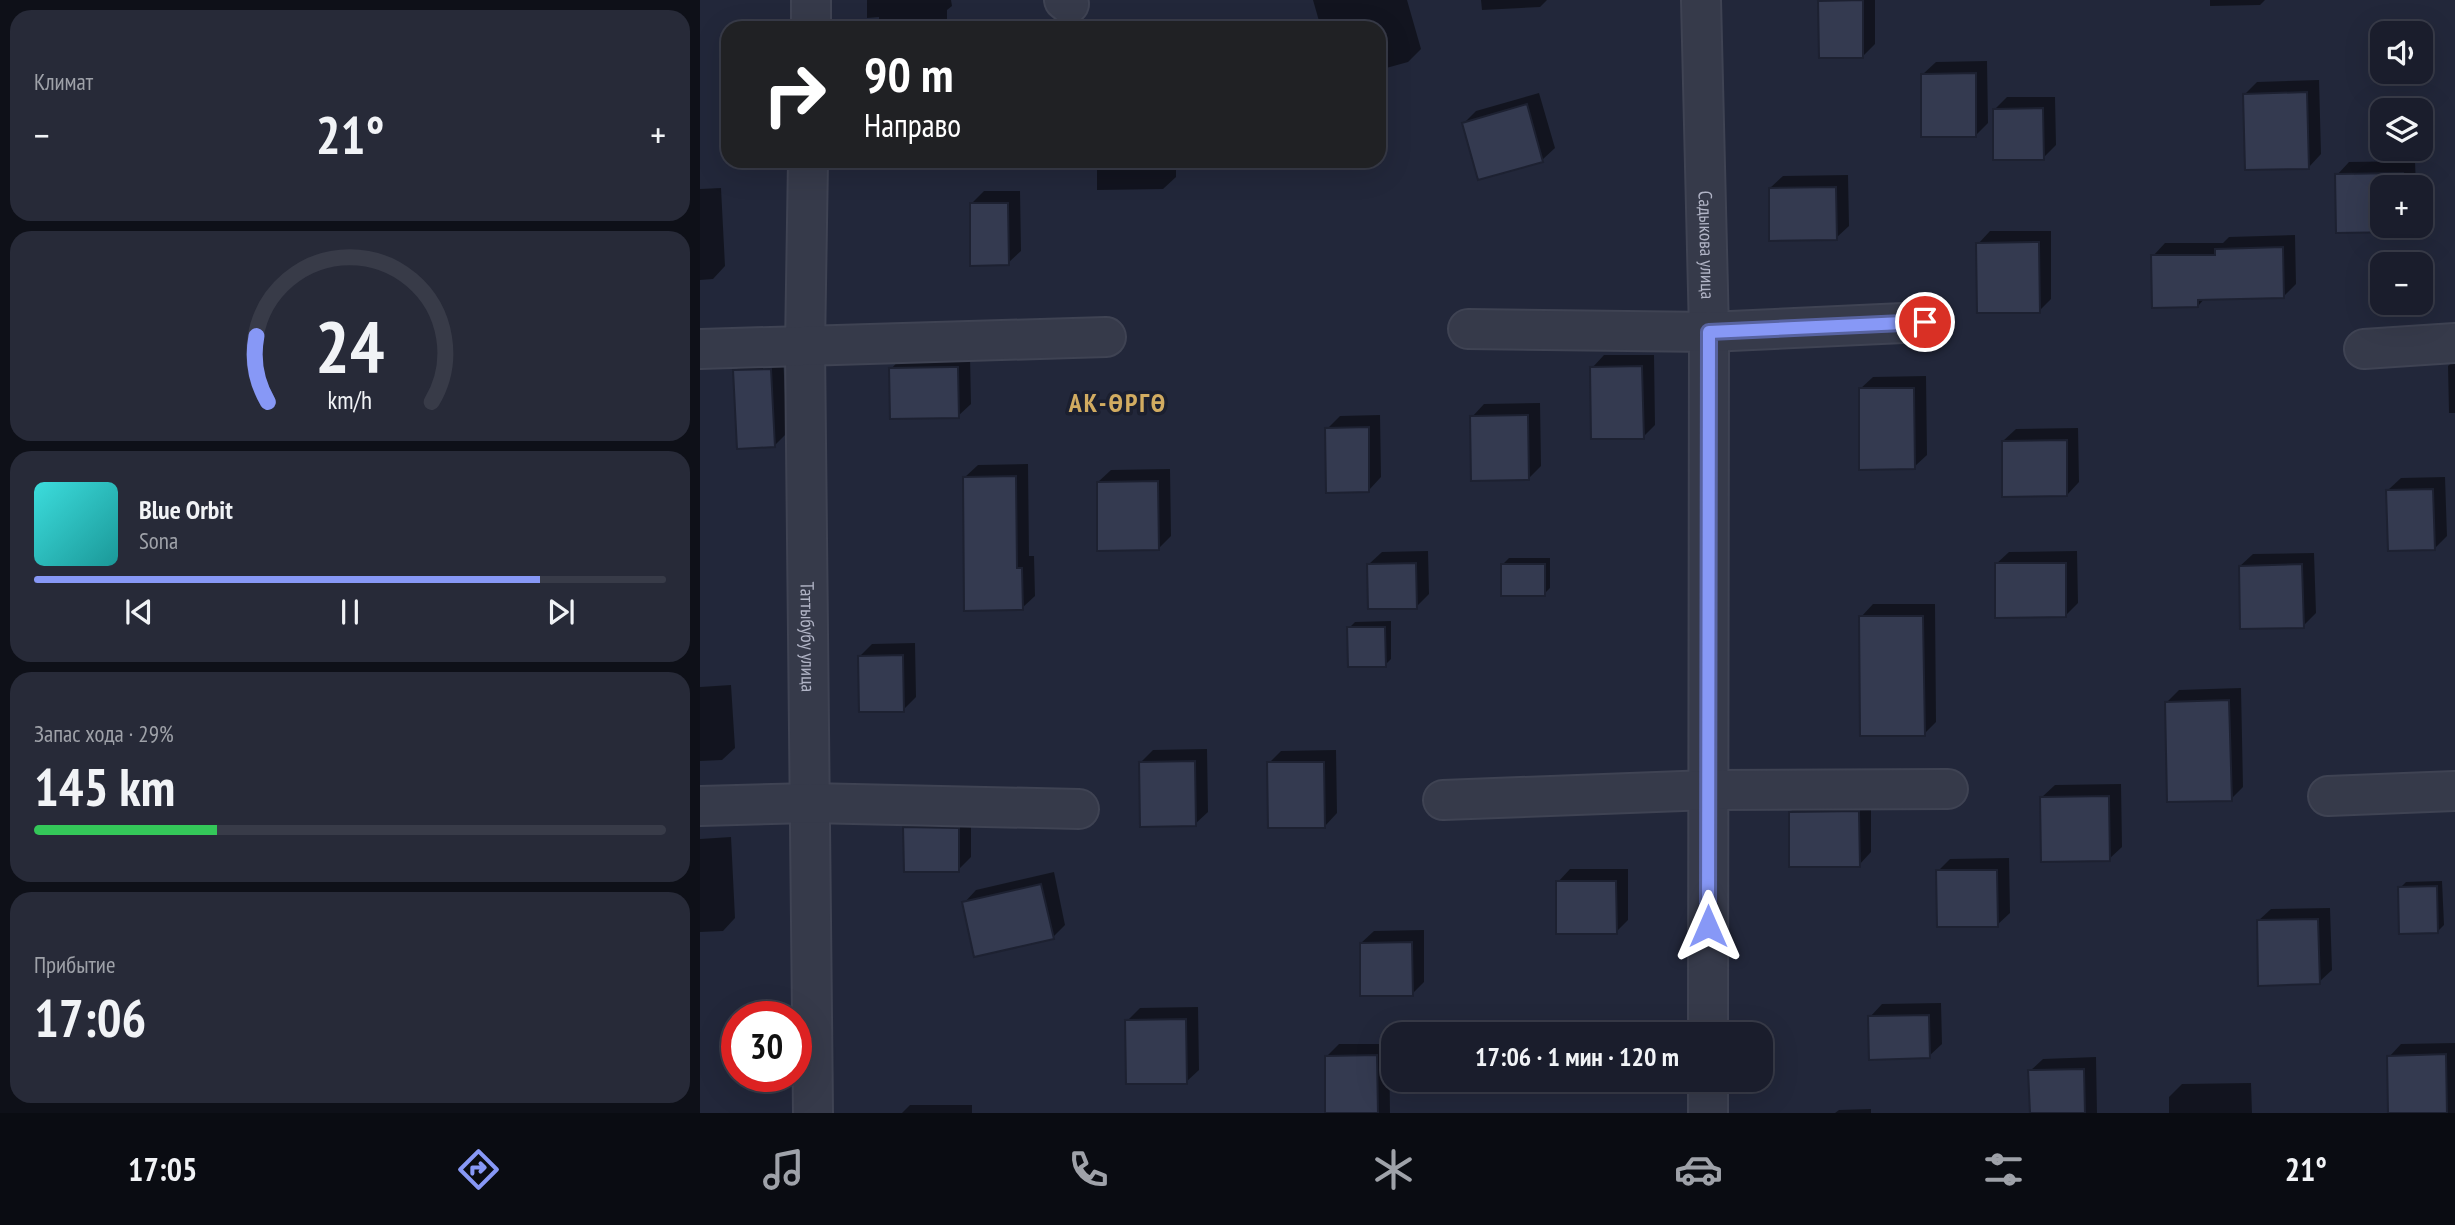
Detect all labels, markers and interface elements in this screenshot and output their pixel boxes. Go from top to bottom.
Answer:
map controls [2370,21,2433,315]
button: sound [2370,21,2433,84]
text: 90 m [864,42,953,106]
icon: right [749,49,840,140]
text: Климат [34,67,93,96]
button: layers [2370,98,2433,161]
text: 21° [316,101,384,168]
text: Направо [864,104,961,146]
text: − [34,110,50,159]
text: + [650,110,666,159]
button: + [2370,175,2433,238]
street label: Садыкова улица [1694,190,1720,299]
button: − [2370,252,2433,315]
pin [1895,292,1955,352]
text: 24 [315,298,385,392]
icon: arrive [1906,303,1944,341]
text: km/h [328,384,372,416]
district label: АК-ӨРГӨ [1068,386,1167,419]
text: Blue Orbit [139,493,233,526]
text: Sona [139,526,178,555]
street label: Таттыбубу улица [795,582,821,692]
icon: previous [120,593,158,631]
icon: pause [331,593,369,631]
icon: next [542,593,580,631]
text: Запас хода · 29% [34,719,174,748]
text: 145 km [34,753,175,820]
position arrow [1671,889,1745,963]
text: Прибытие [34,950,115,979]
text: 17:06 [34,984,146,1051]
speed limit sign: 30 [721,1001,812,1092]
text: 17:06 · 1 мин · 120 m [1475,1040,1679,1073]
icon: directions [454,1145,503,1194]
icon: music [759,1145,808,1194]
icon: phone [1064,1145,1113,1194]
icon: climate [1369,1145,1418,1194]
icon: car [1674,1145,1723,1194]
icon: filters [1979,1145,2028,1194]
text: 17:05 [128,1148,197,1190]
text: 21° [2285,1148,2327,1190]

